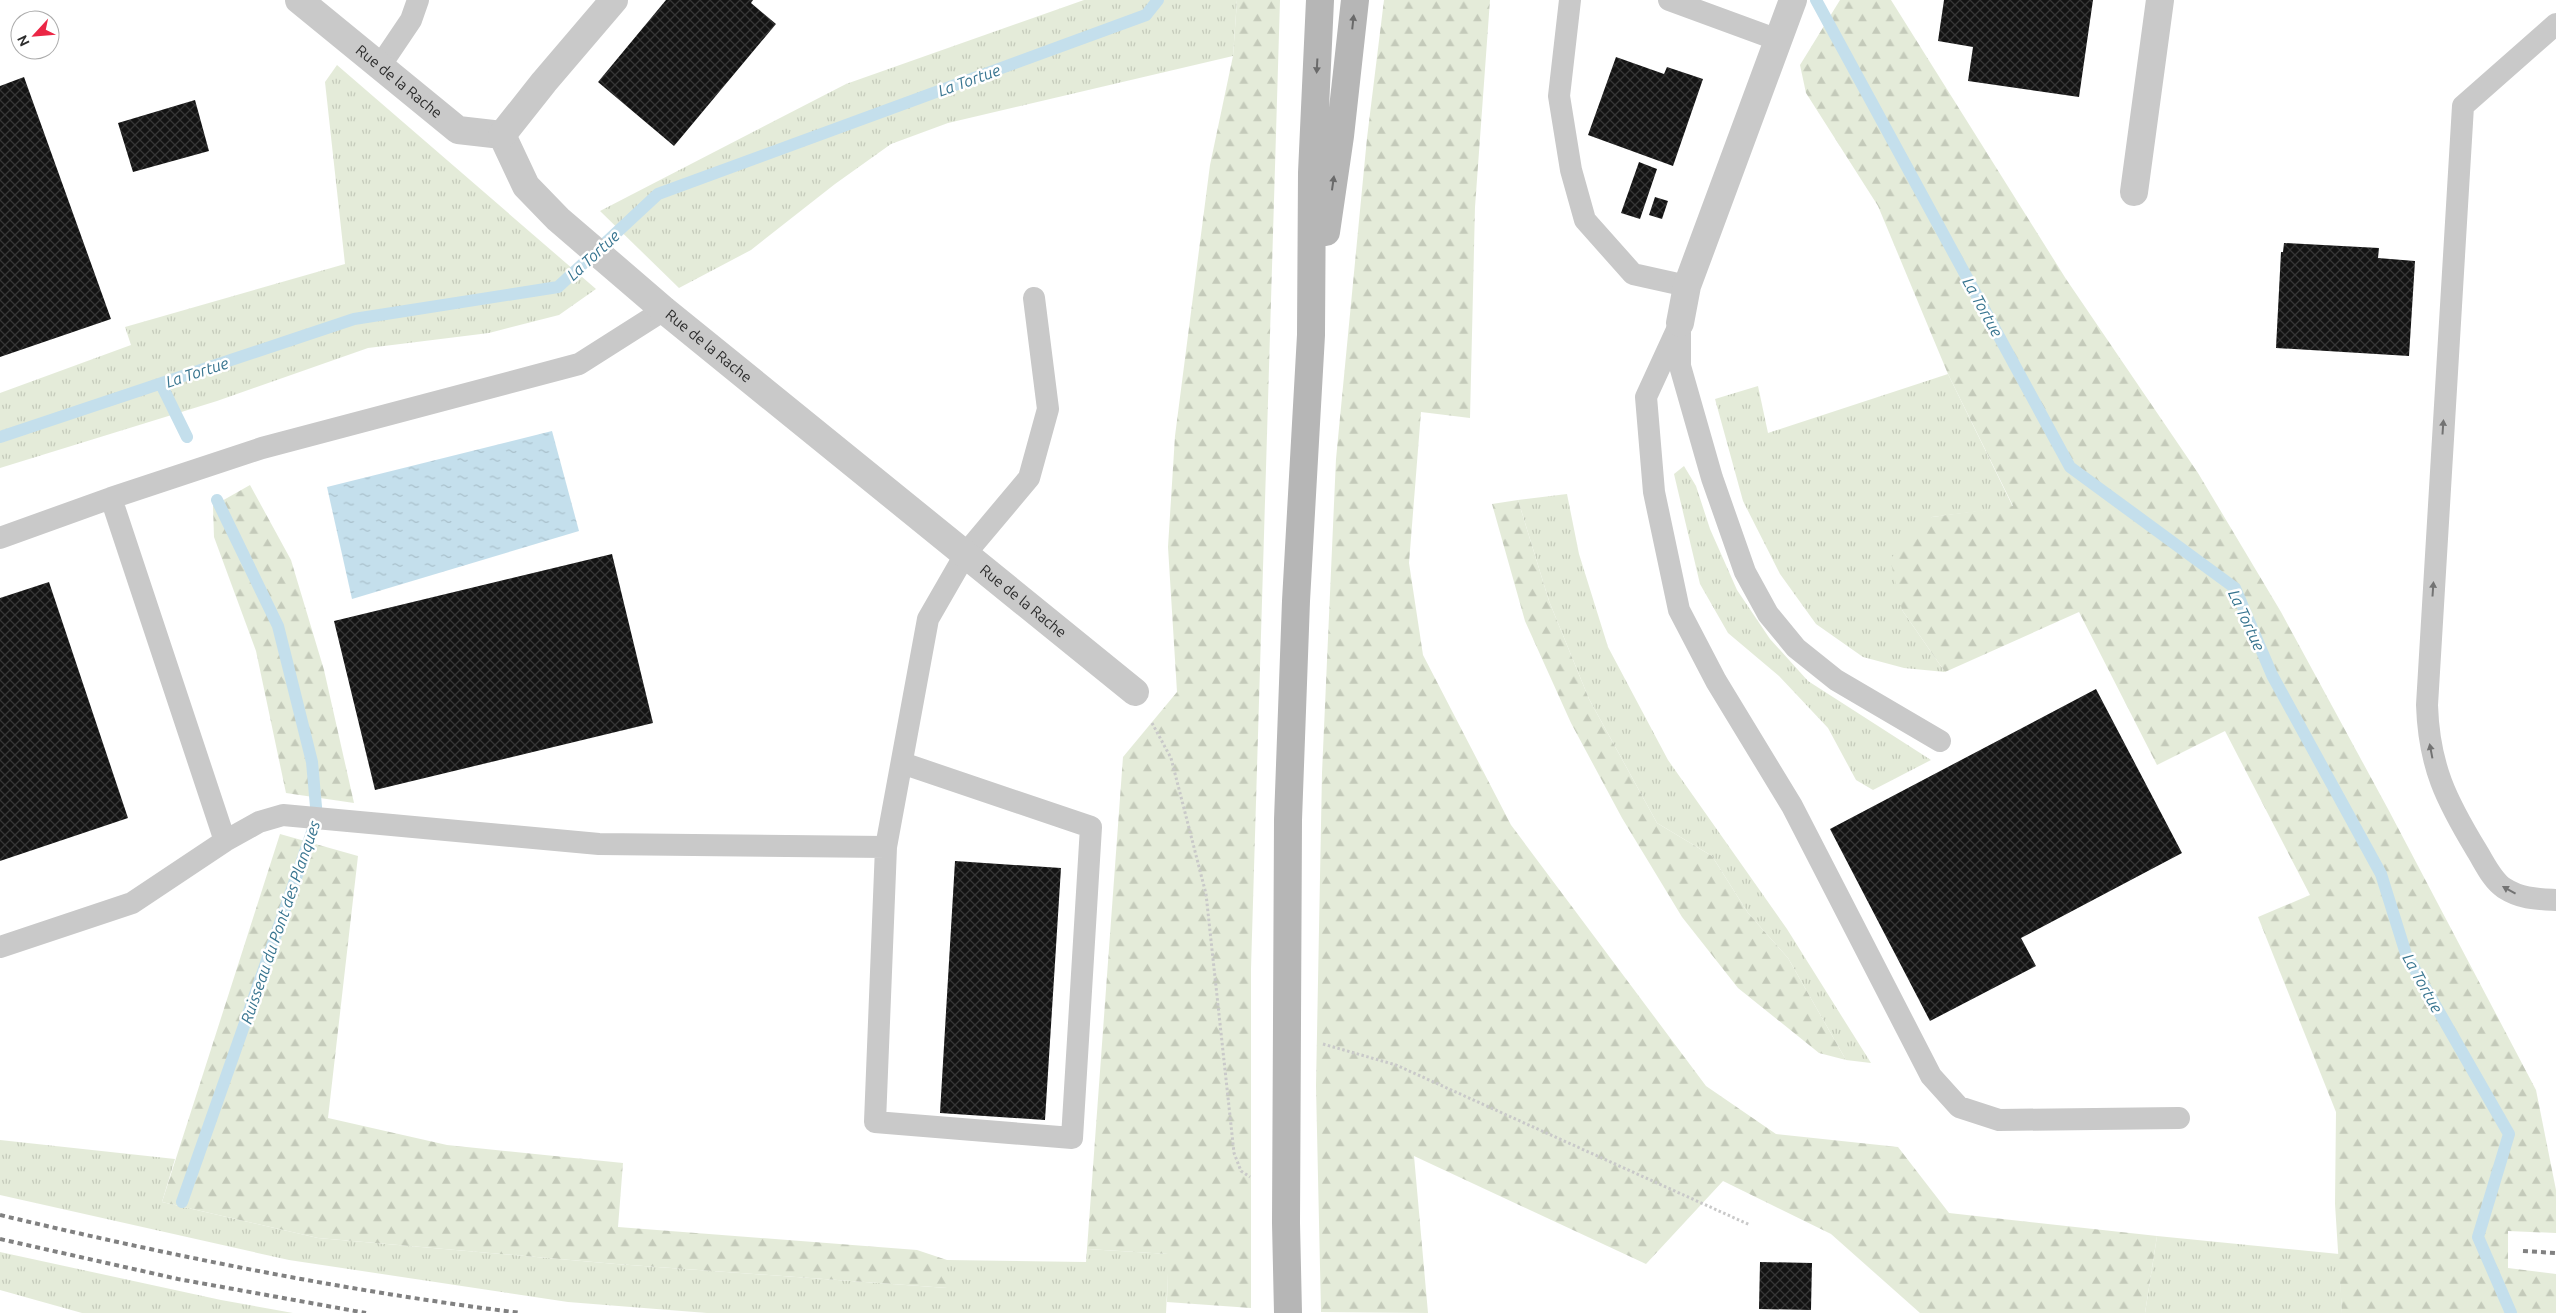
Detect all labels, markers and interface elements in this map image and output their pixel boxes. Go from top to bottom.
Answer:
north arrow [10,10,60,60]
one-way arrow [1349,13,1357,29]
text: N [14,32,33,49]
street label: Rue de la Rache [353,41,446,121]
one-way arrow [1312,58,1320,74]
water label: La Tortue [935,60,1003,100]
one-way arrow [1330,175,1338,191]
water label: La Tortue [563,226,623,284]
water label: La Tortue [1959,274,2007,340]
street label: Rue de la Rache [662,306,755,386]
water label: La Tortue [163,353,231,391]
one-way arrow [2439,419,2447,435]
street label: Rue de la Rache [977,561,1070,641]
one-way arrow [2429,581,2437,597]
water label: La Tortue [2225,587,2269,653]
one-way arrow [2427,743,2435,759]
water label: Ruisseau du Pont des Planques [237,818,323,1026]
one-way arrow [2503,886,2516,895]
water label: La Tortue [2399,950,2447,1016]

